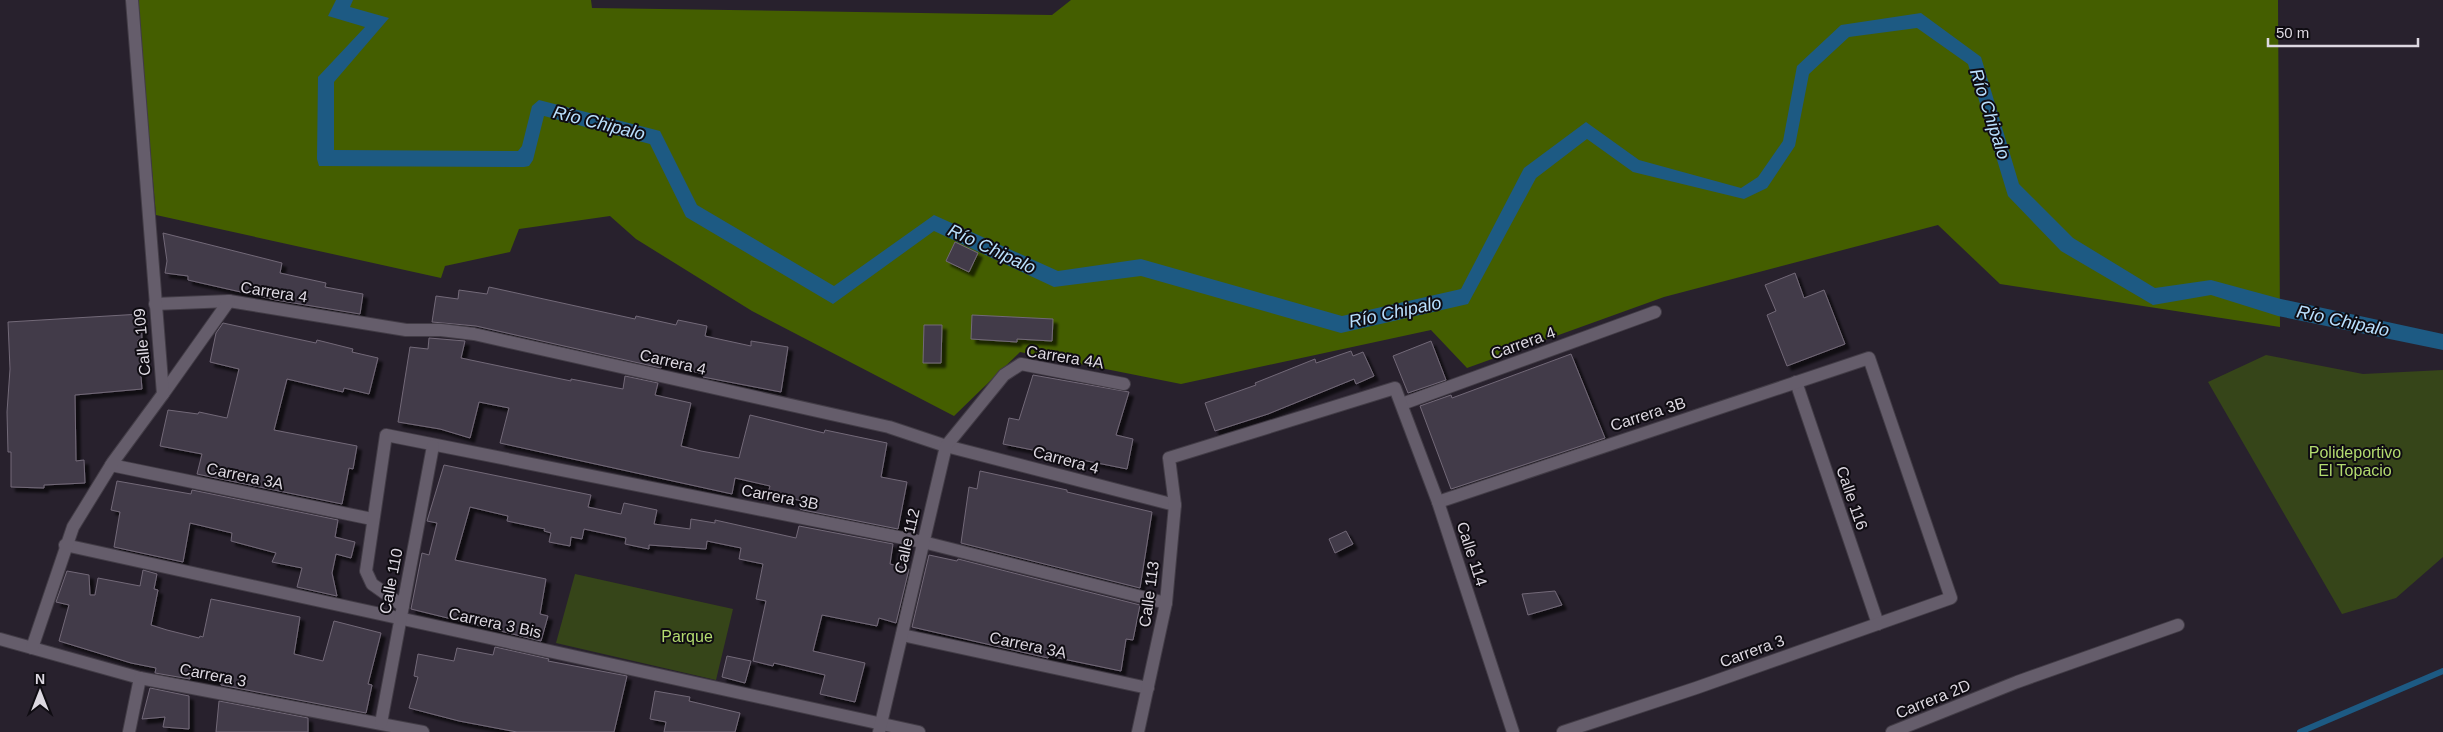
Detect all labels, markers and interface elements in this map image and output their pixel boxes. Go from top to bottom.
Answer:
scale bar [2268,15,2418,47]
text: 50 m [2276,24,2309,41]
water label: Río Chipalo [1966,66,2014,162]
water label: Río Chipalo [551,102,647,144]
water label: Río Chipalo [945,220,1039,278]
street label: Carrera 4 [239,278,309,306]
water label: Río Chipalo [1347,292,1443,332]
water label: Río Chipalo [2295,301,2391,341]
street label: Calle 109 [131,307,153,376]
street label: Carrera 4 [1488,323,1558,363]
street label: Carrera 4A [1025,342,1105,372]
street label: Carrera 4 [638,346,708,378]
street label: Carrera 3B [1608,394,1688,434]
street label: Carrera 4 [1031,443,1101,477]
park label: Polideportivo El Topacio [2309,444,2401,479]
street label: Carrera 3A [205,460,285,493]
street label: Calle 116 [1833,464,1871,532]
street label: Carrera 3B [740,481,820,513]
street label: Calle 112 [891,507,923,575]
street label: Calle 114 [1454,520,1490,588]
street label: Calle 110 [376,547,406,615]
street label: Calle 113 [1136,560,1162,628]
street label: Carrera 3 Bis [447,605,543,641]
park label: Parque [661,628,713,645]
street label: Carrera 3A [988,629,1068,662]
street label: Carrera 3 [1717,631,1787,671]
street label: Carrera 3 [178,660,248,690]
north arrow [15,667,65,717]
text: N [35,671,45,687]
street label: Carrera 2D [1893,676,1973,722]

